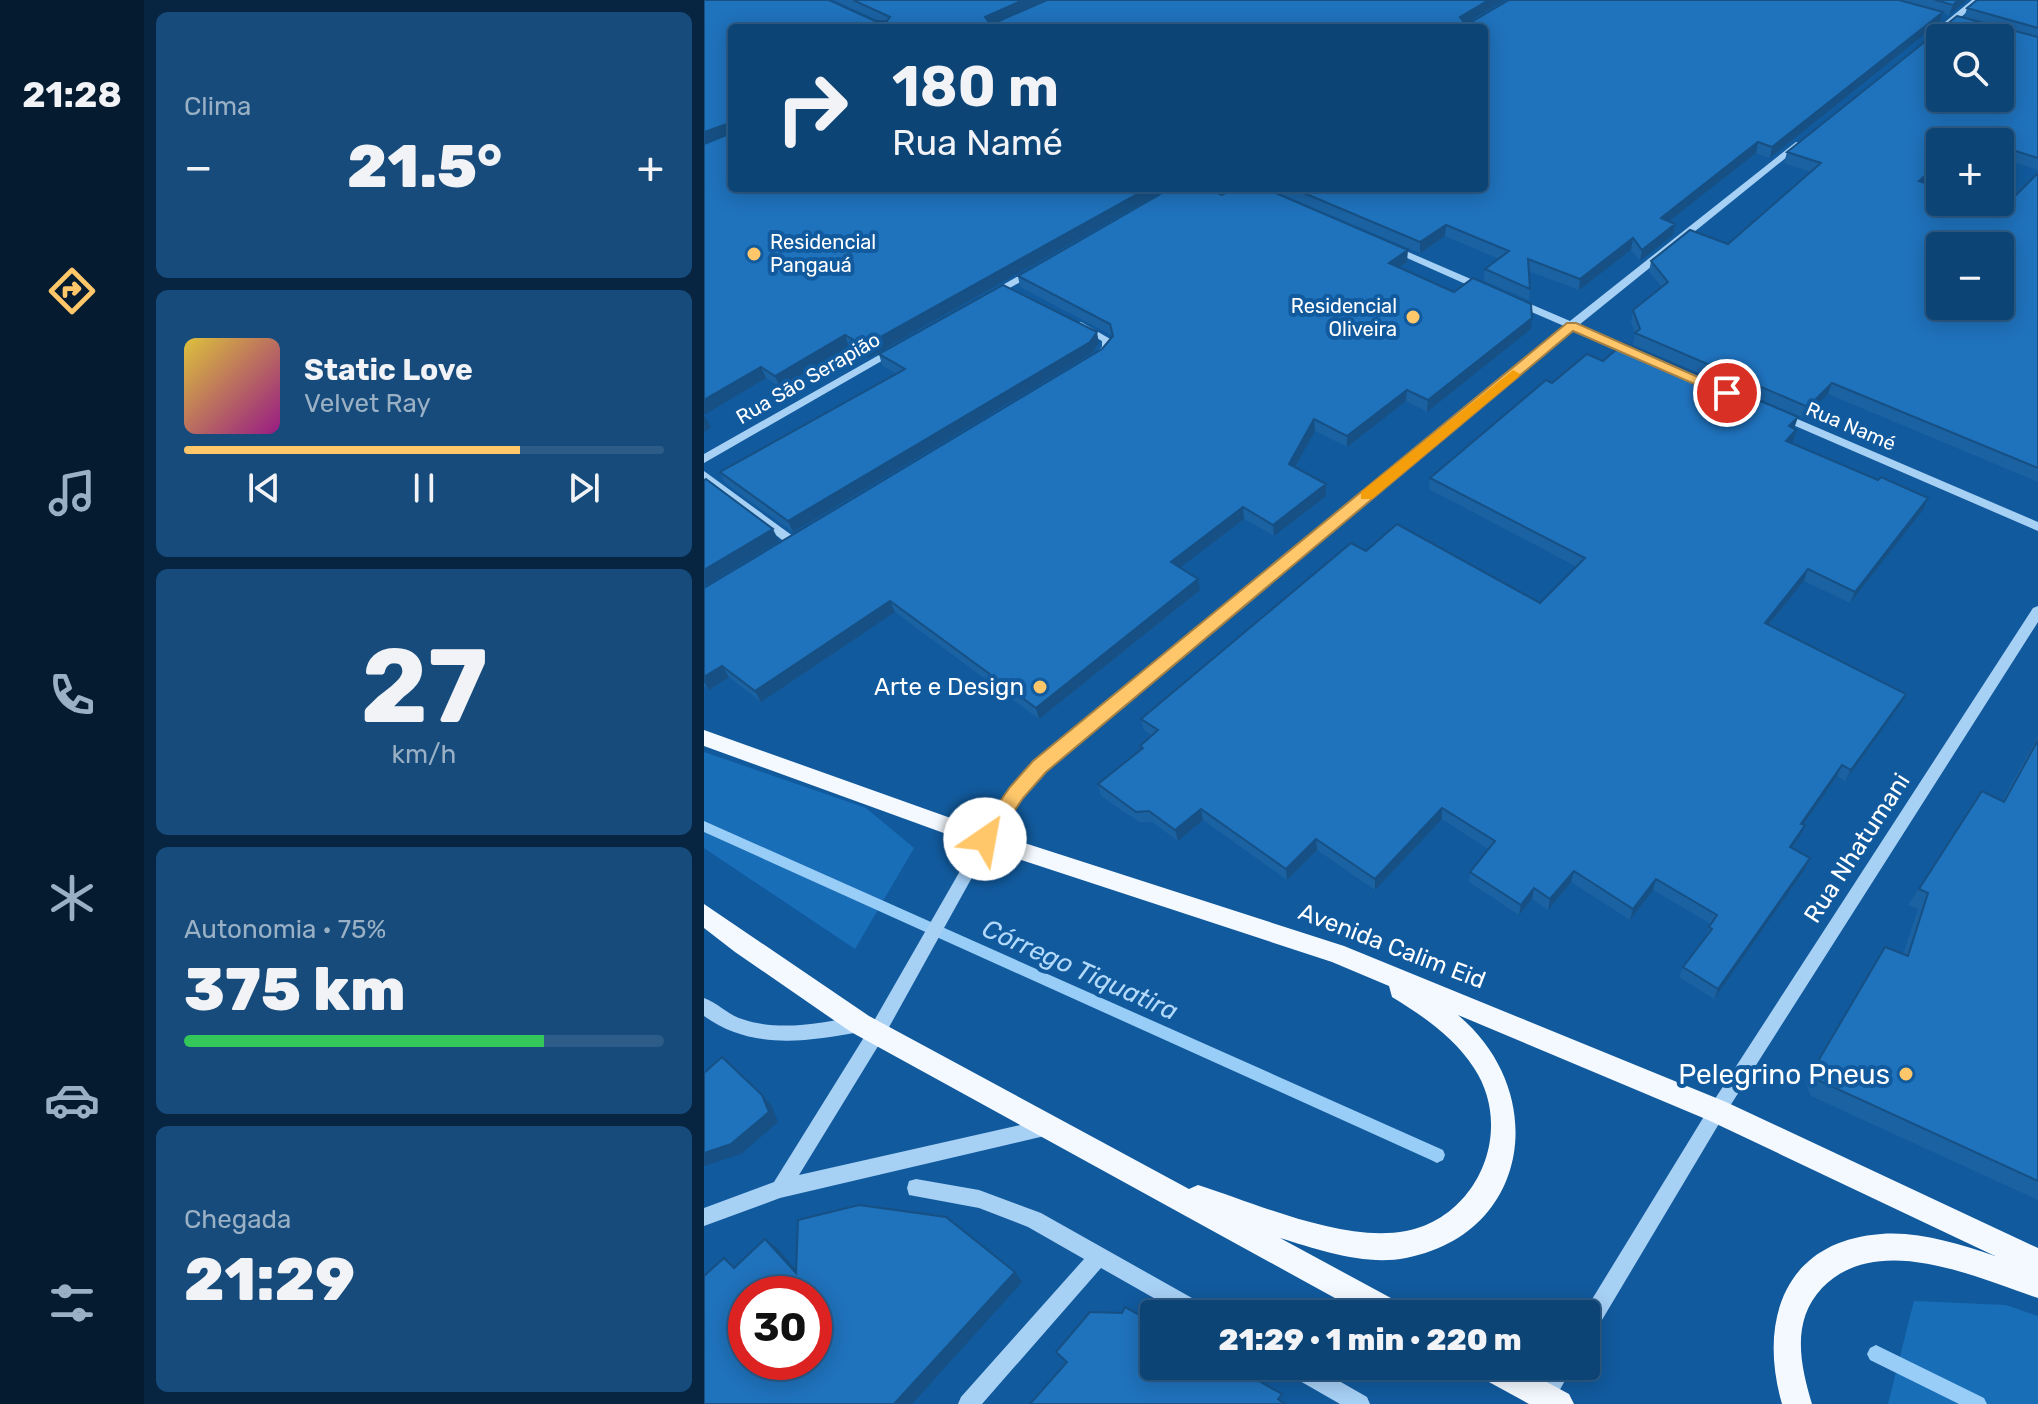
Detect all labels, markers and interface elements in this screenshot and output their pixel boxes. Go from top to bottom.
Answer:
map controls [1926,24,2014,320]
button: search [1926,24,2014,112]
text: 180 m [892,54,1059,120]
icon: right [760,56,864,160]
text: 21:28 [22,73,122,116]
text: Clima [184,91,251,122]
text: Rua Namé [892,121,1063,164]
button: + [1926,128,2014,216]
text: 21.5° [347,131,502,202]
text: − [184,141,213,193]
text: + [637,141,664,193]
place label: Residencial Pangauá [770,230,876,277]
button: − [1926,232,2014,320]
marker: Residencial Pangauá [745,245,763,263]
icon: directions [44,263,100,319]
place label: Residencial Oliveira [1291,294,1397,341]
marker: Residencial Oliveira [1404,308,1422,326]
street label: Rua São Serapião [732,327,884,429]
text: Static Love [304,352,473,388]
pin [1693,359,1761,427]
icon: arrive [1705,371,1749,415]
text: Velvet Ray [304,388,431,419]
street label: Rua Namé [1803,396,1899,456]
icon: music [44,465,100,521]
icon: previous [242,466,286,510]
icon: pause [402,466,446,510]
icon: next [562,466,606,510]
text: 27 [360,625,488,748]
icon: phone [44,667,100,723]
place label: Arte e Design [874,673,1024,701]
marker: Arte e Design [1031,678,1049,696]
text: km/h [392,739,456,770]
street label: Rua Nhatumani [1798,768,1916,928]
position arrow [943,797,1027,881]
icon: climate [44,870,100,926]
street label: Avenida Calim Eid [1295,897,1489,995]
water label: Córrego Tiquatira [977,913,1183,1027]
text: Autonomia · 75% [184,914,386,945]
text: 375 km [184,954,406,1025]
place label: Pelegrino Pneus [1678,1058,1890,1091]
marker: Pelegrino Pneus [1897,1065,1915,1083]
icon: car [44,1072,100,1128]
text: Chegada [184,1204,291,1235]
text: 21:29 [184,1244,355,1315]
icon: filters [44,1275,100,1331]
speed limit sign: 30 [728,1276,832,1380]
text: 21:29 · 1 min · 220 m [1218,1322,1522,1358]

